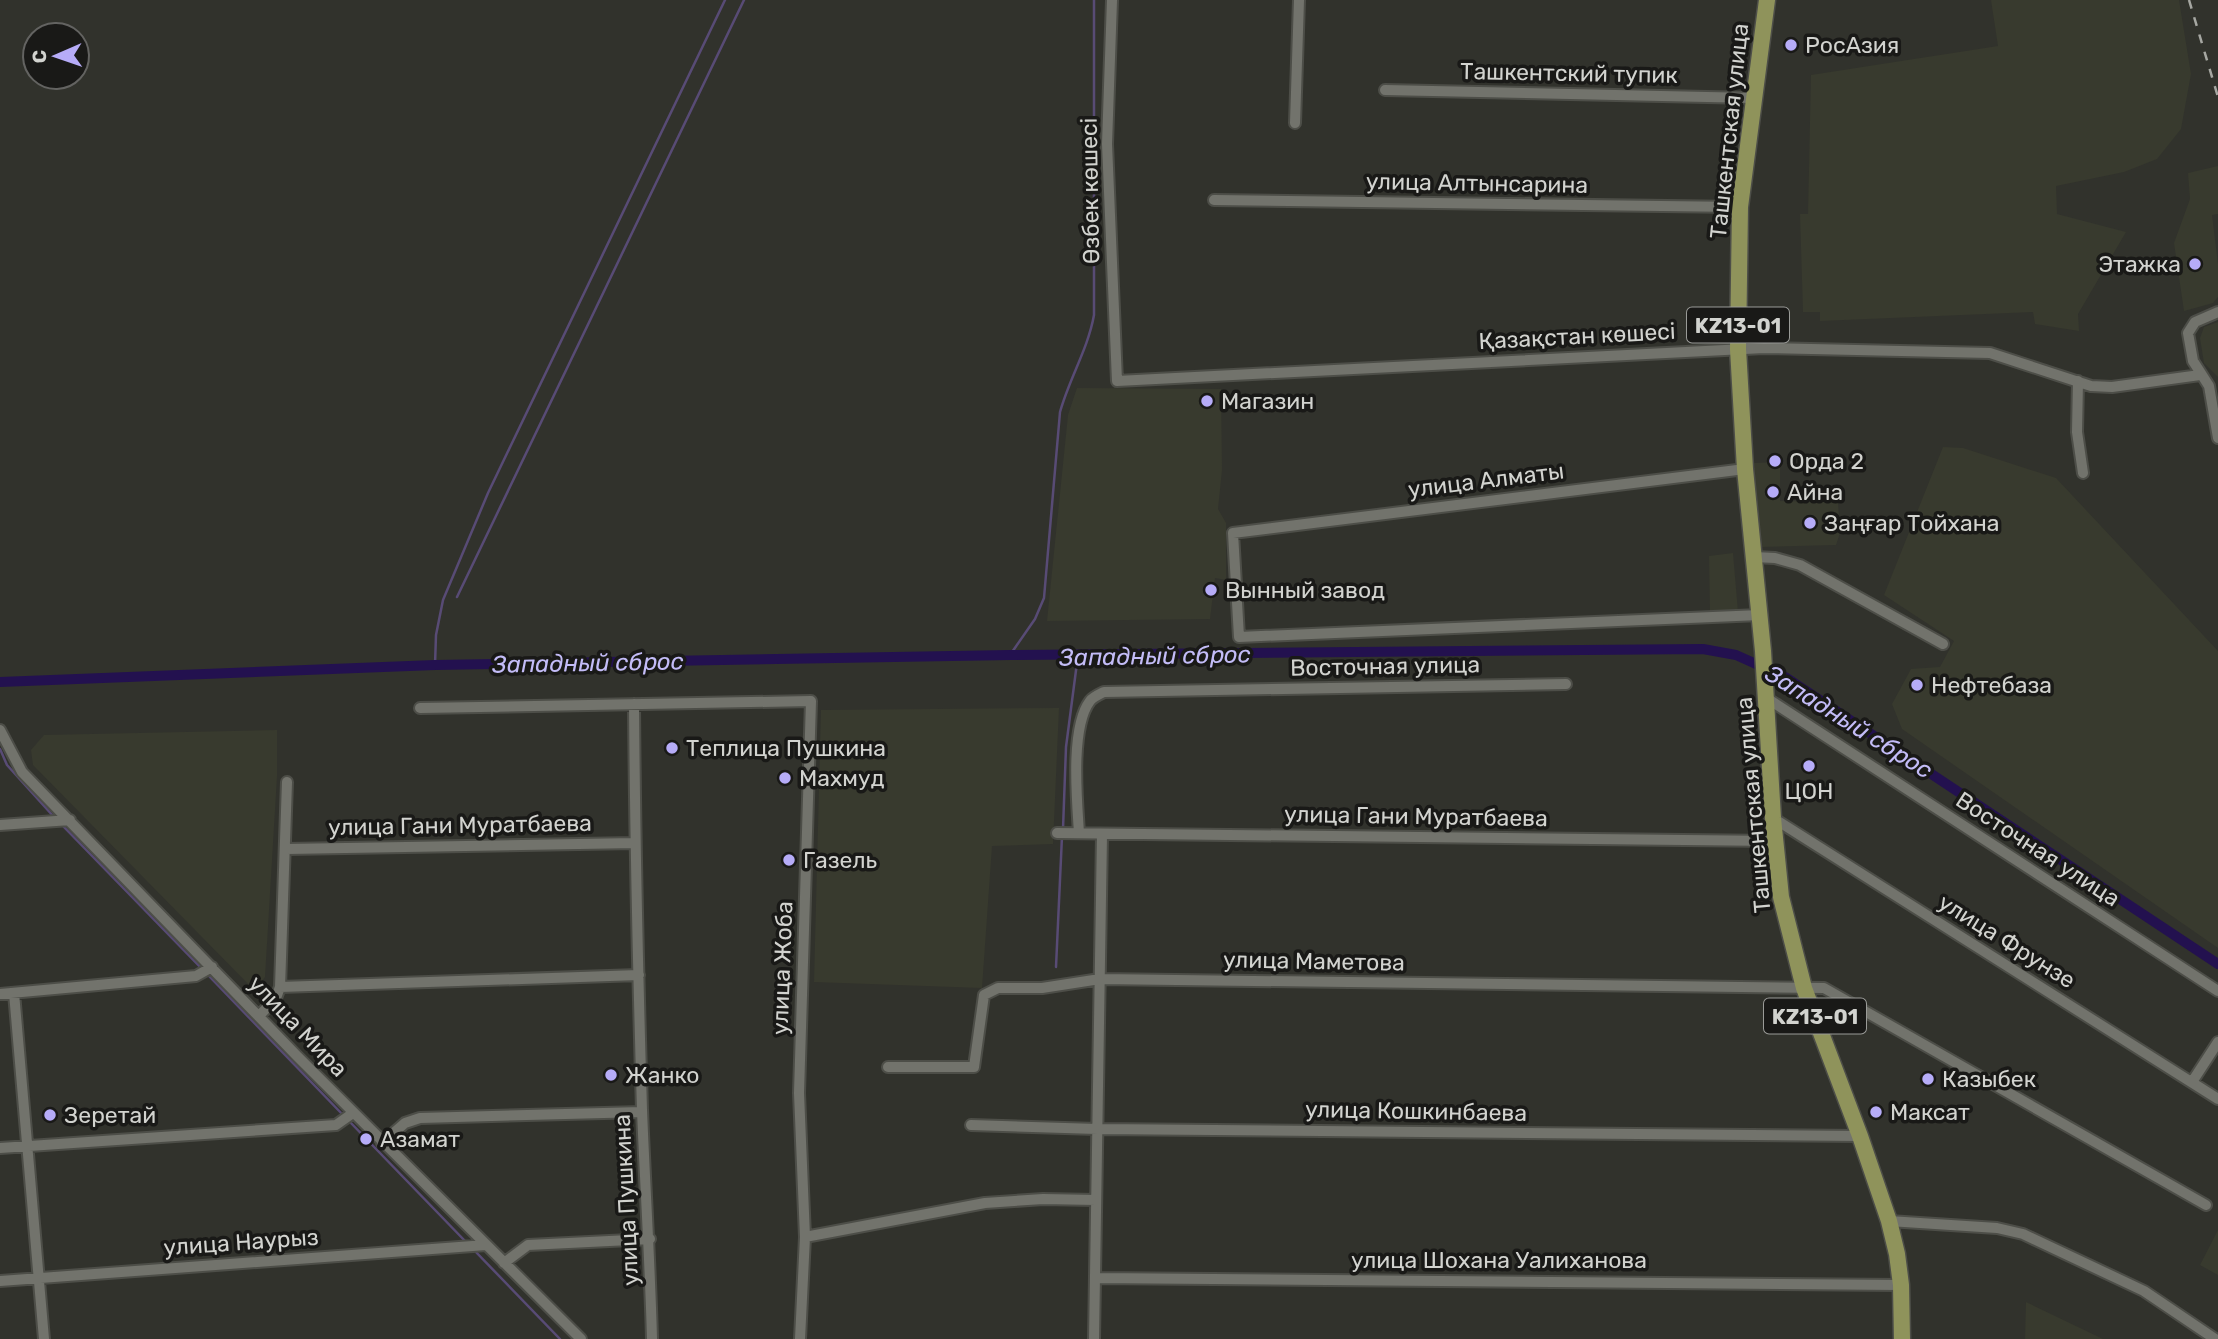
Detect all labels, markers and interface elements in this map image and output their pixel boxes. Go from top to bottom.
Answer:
north arrow [21,21,91,91]
street label: Ташкентская улица [1704,22,1754,240]
place label: РосАзия [1805,31,1899,59]
marker: РосАзия [1783,37,1799,53]
text: С [28,50,51,64]
street label: Ташкентский тупик [1460,57,1678,89]
street label: Өзбек көшесі [1075,118,1105,264]
street label: улица Алтынсарина [1366,167,1588,199]
place label: Этажка [2098,250,2181,278]
marker: Этажка [2187,256,2203,272]
road number: KZ13-01 [1687,308,1789,342]
street label: Қазақстан көшесі [1478,317,1676,355]
place label: Магазин [1221,387,1314,415]
marker: Магазин [1199,393,1215,409]
place label: Орда 2 [1789,447,1864,475]
marker: Орда 2 [1767,453,1783,469]
street label: улица Алматы [1406,457,1566,503]
place label: Айна [1787,478,1843,506]
marker: Айна [1765,484,1781,500]
place label: Заңғар Тойхана [1824,509,1999,537]
marker: Заңғар Тойхана [1802,515,1818,531]
place label: Вынный завод [1225,576,1385,604]
marker: Вынный завод [1203,582,1219,598]
water label: Западный сброс [1058,640,1251,672]
water label: Западный сброс [491,647,684,679]
street label: Восточная улица [1290,650,1480,682]
water label: Западный сброс [1759,659,1938,785]
place label: Нефтебаза [1931,671,2052,699]
marker: Нефтебаза [1909,677,1925,693]
street label: Ташкентская улица [1730,696,1776,914]
place label: Теплица Пушкина [686,734,886,762]
marker: Теплица Пушкина [664,740,680,756]
marker: ЦОН [1801,758,1817,774]
place label: Махмуд [799,764,885,792]
marker: Махмуд [777,770,793,786]
place label: ЦОН [1785,777,1833,805]
street label: Восточная улица [1951,786,2125,912]
street label: улица Гани Муратбаева [1284,800,1548,832]
street label: улица Гани Муратбаева [328,809,592,841]
place label: Газель [803,846,877,874]
marker: Газель [781,852,797,868]
street label: улица Фрунзе [1933,888,2081,994]
street label: улица Жоба [766,901,798,1035]
street label: улица Маметова [1223,945,1405,977]
street label: улица Мира [243,969,353,1083]
road number: KZ13-01 [1764,998,1866,1034]
place label: Жанко [625,1061,699,1089]
place label: Казыбек [1942,1065,2036,1093]
marker: Жанко [603,1067,619,1083]
marker: Казыбек [1920,1071,1936,1087]
street label: улица Кошкинбаева [1305,1095,1527,1127]
place label: Максат [1890,1098,1970,1126]
place label: Зеретай [64,1101,156,1129]
marker: Максат [1868,1104,1884,1120]
marker: Зеретай [42,1107,58,1123]
street label: улица Пушкина [608,1113,644,1287]
place label: Азамат [380,1125,460,1153]
marker: Азамат [358,1131,374,1147]
street label: улица Наурыз [163,1223,319,1261]
street label: улица Шохана Уалиханова [1351,1246,1647,1274]

